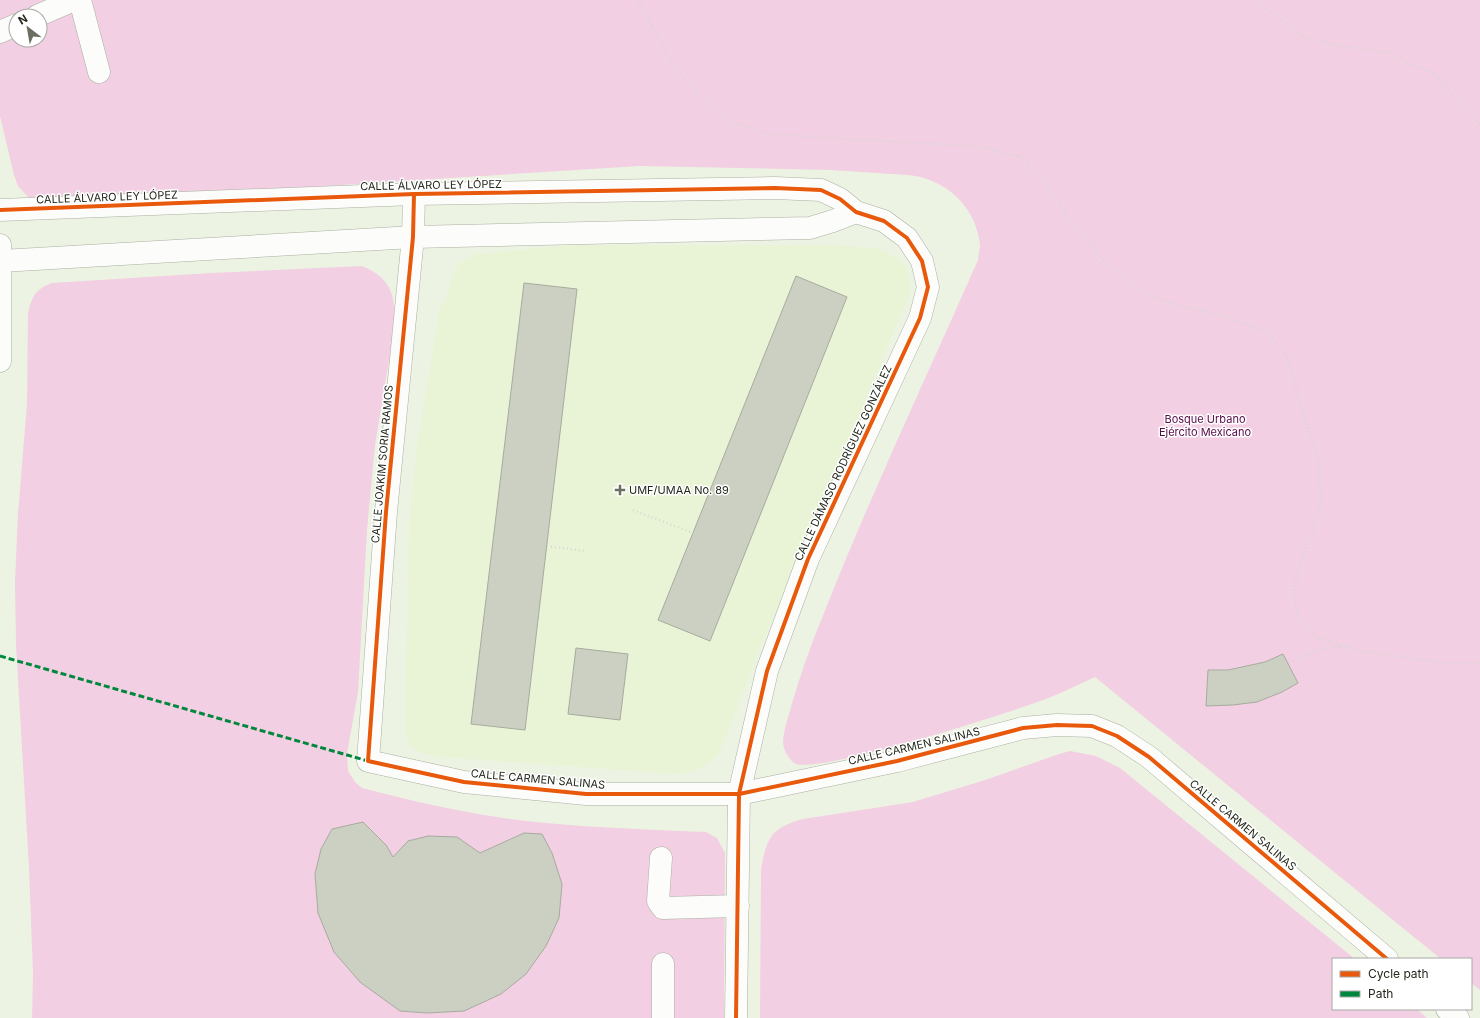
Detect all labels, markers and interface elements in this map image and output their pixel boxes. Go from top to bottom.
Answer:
north arrow [8,8,48,48]
text: N [16,11,30,28]
street label: CALLE ÁLVARO LEY LÓPEZ [360,177,502,193]
street label: CALLE ÁLVARO LEY LÓPEZ [36,188,178,206]
street label: CALLE DÁMASO RODRÍGUEZ GONZÁLEZ [791,363,895,563]
street label: CALLE JOAKIM SORIA RAMOS [368,384,396,544]
park label: Bosque Urbano Ejército Mexicano [1159,412,1252,439]
place label: UMF/UMAA No. 89 [629,483,729,497]
marker: UMF/UMAA No. 89 [614,484,626,496]
street label: CALLE CARMEN SALINAS [847,724,981,768]
street label: CALLE CARMEN SALINAS [470,766,606,792]
street label: CALLE CARMEN SALINAS [1187,776,1299,874]
legend [1332,958,1472,1010]
text: Cycle path [1368,966,1429,981]
text: Path [1368,986,1393,1001]

